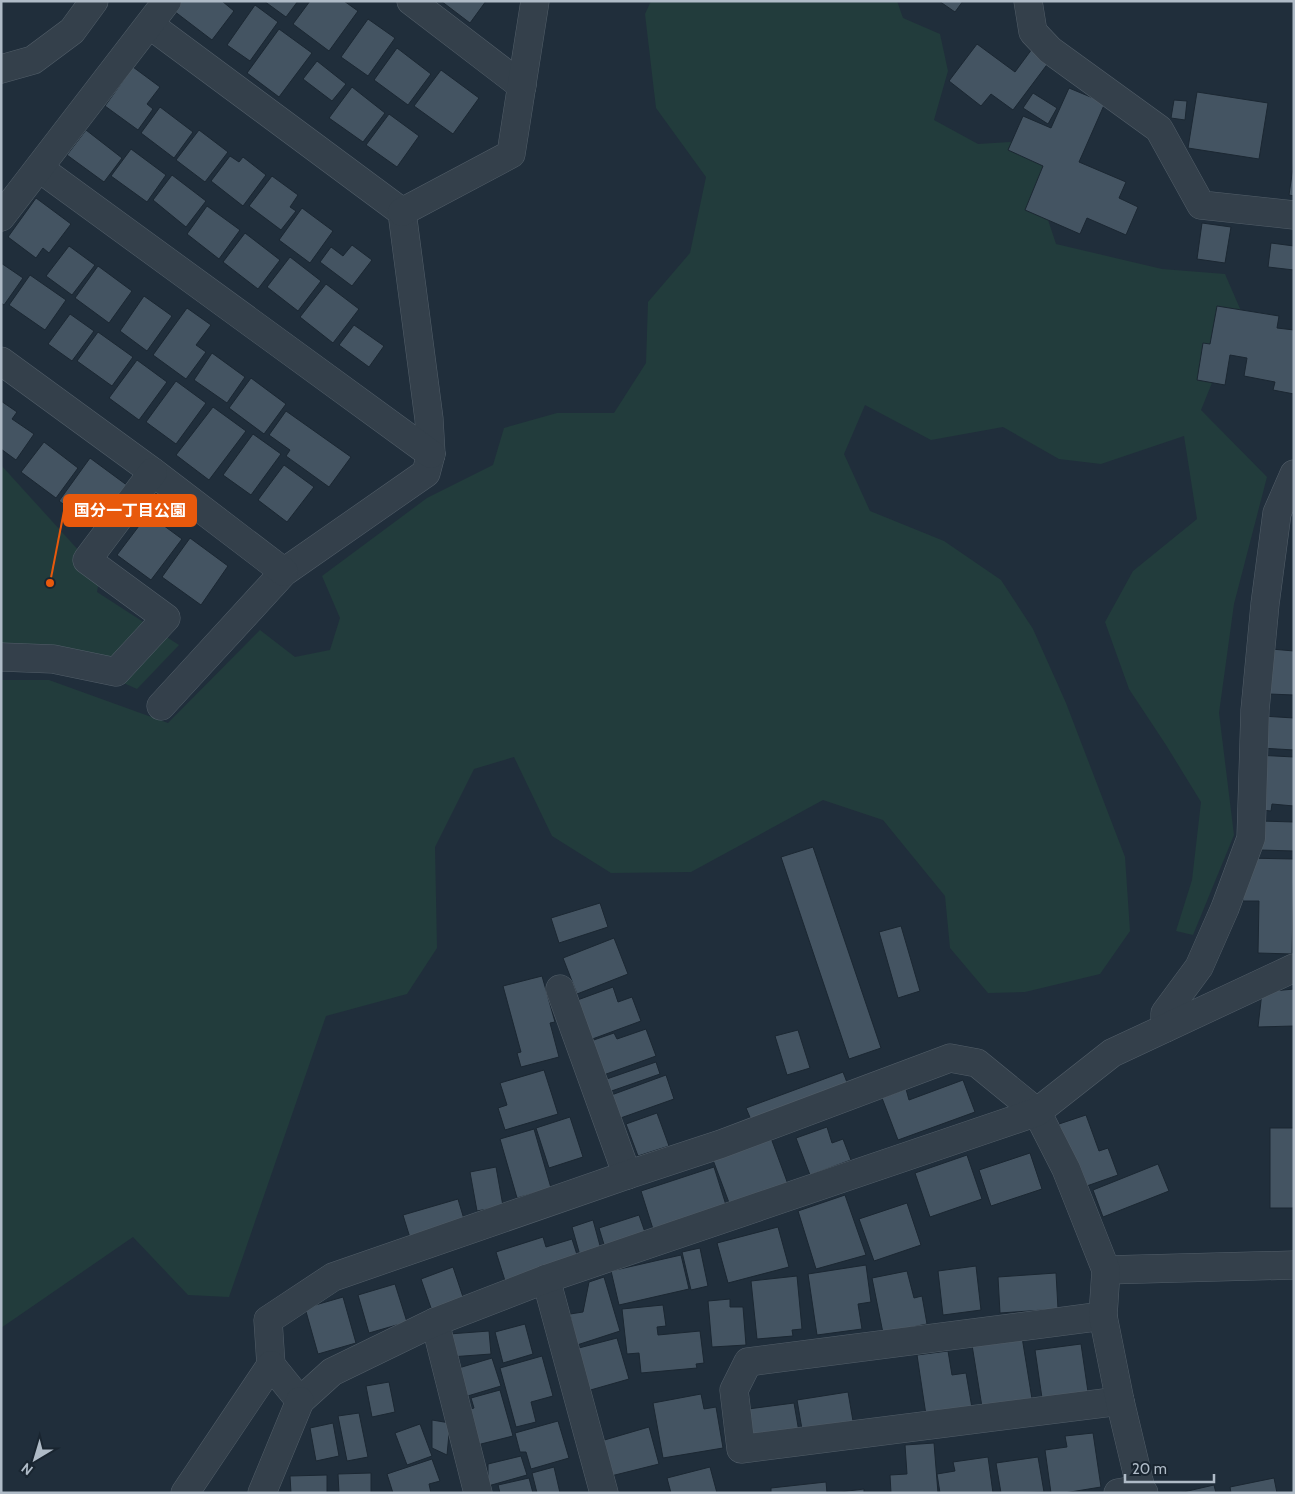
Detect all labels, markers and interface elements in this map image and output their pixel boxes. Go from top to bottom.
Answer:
callout: 国分一丁目公園 [64,495,196,526]
text: 国分一丁目公園 [74,501,186,520]
north arrow [10,1434,60,1484]
scale bar [1125,1452,1214,1484]
text: N [18,1459,36,1479]
text: 20 m [1132,1460,1167,1478]

